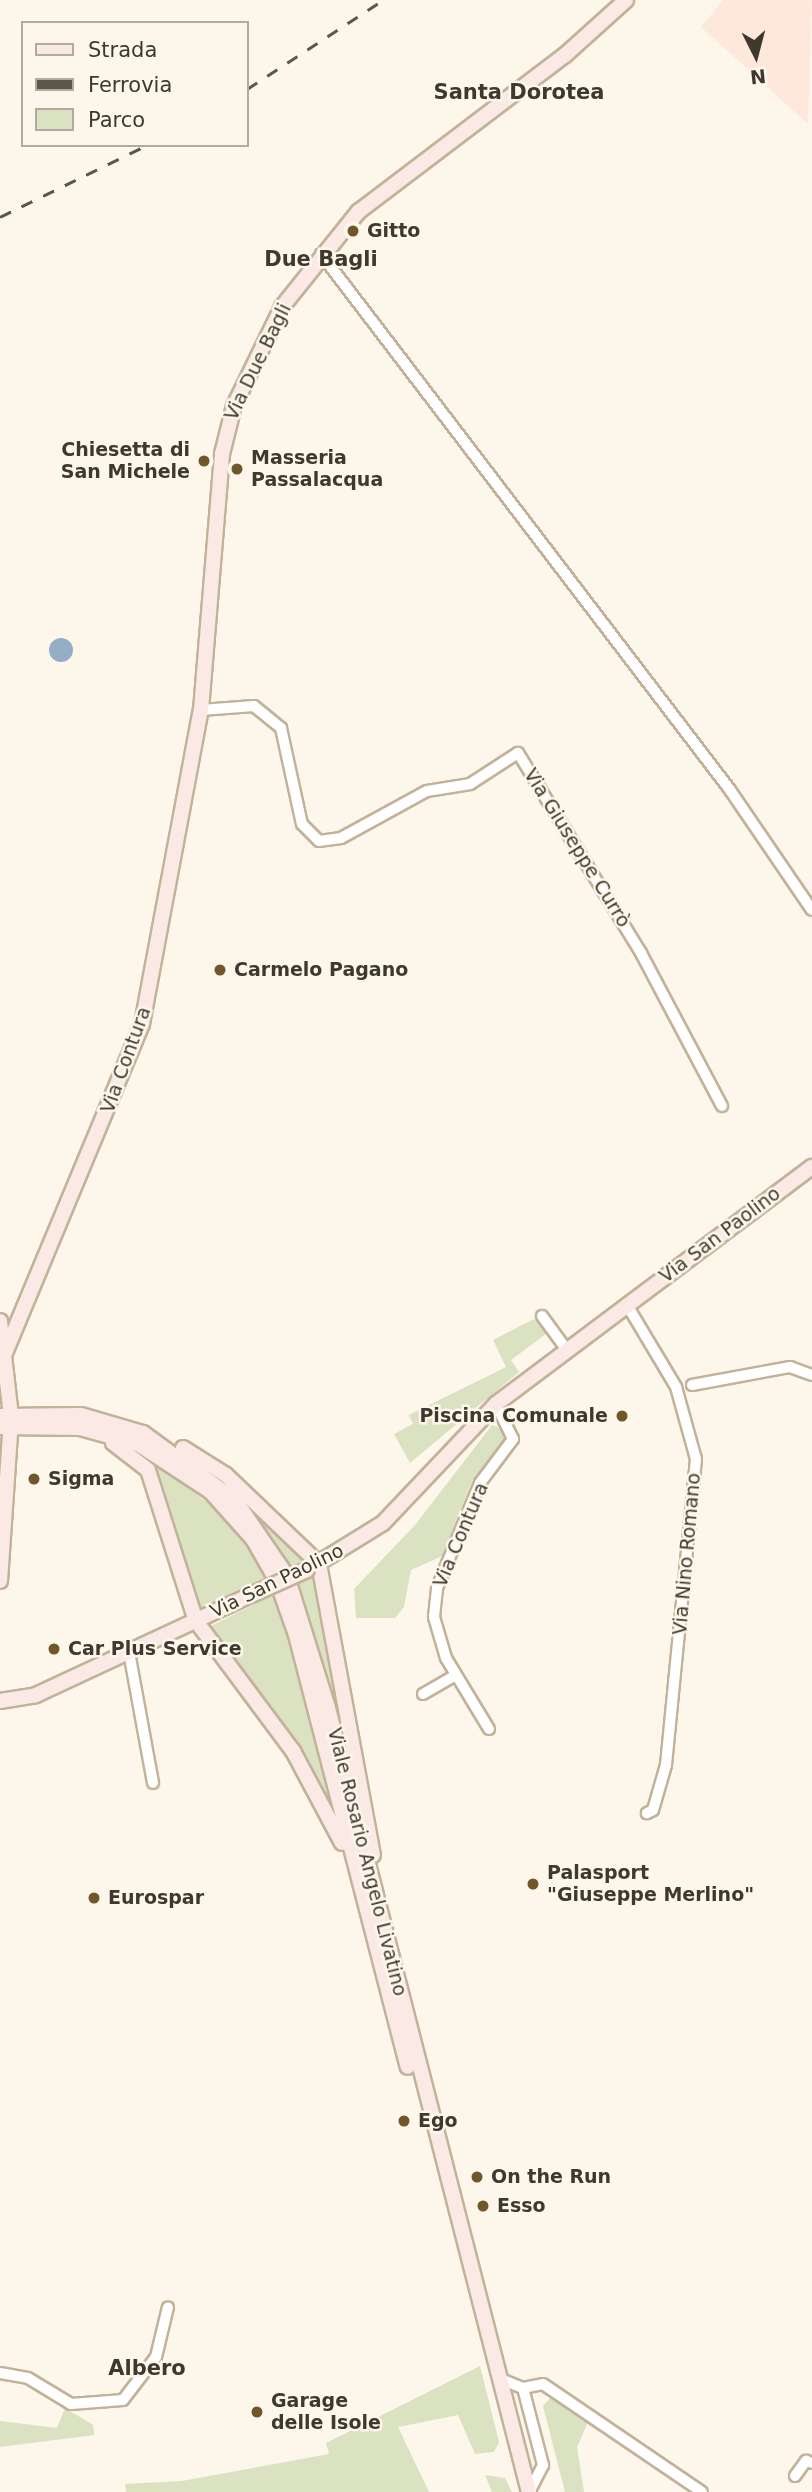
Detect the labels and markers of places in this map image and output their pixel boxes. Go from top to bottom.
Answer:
place label: Gitto [367,220,420,242]
marker: Gitto [345,223,361,239]
place label: Chiesetta di San Michele [61,439,190,483]
place label: Masseria Passalacqua [251,447,383,491]
marker: Chiesetta di San Michele [196,453,212,469]
marker: Masseria Passalacqua [229,461,245,477]
place label: Carmelo Pagano [234,959,408,981]
marker: Carmelo Pagano [212,962,228,978]
place label: Piscina Comunale [419,1405,608,1427]
marker: Piscina Comunale [614,1408,630,1424]
place label: Sigma [48,1468,114,1490]
marker: Sigma [26,1471,42,1487]
place label: Car Plus Service [68,1638,242,1660]
marker: Car Plus Service [46,1641,62,1657]
place label: Palasport "Giuseppe Merlino" [547,1862,754,1906]
marker: Palasport "Giuseppe Merlino" [525,1876,541,1892]
place label: Eurospar [108,1887,204,1909]
marker: Eurospar [86,1890,102,1906]
place label: Ego [418,2110,458,2132]
marker: Ego [396,2113,412,2129]
place label: On the Run [491,2166,611,2188]
marker: On the Run [469,2169,485,2185]
place label: Esso [497,2195,546,2217]
marker: Esso [475,2198,491,2214]
place label: Garage delle Isole [271,2390,381,2434]
marker: Garage delle Isole [249,2404,265,2420]

